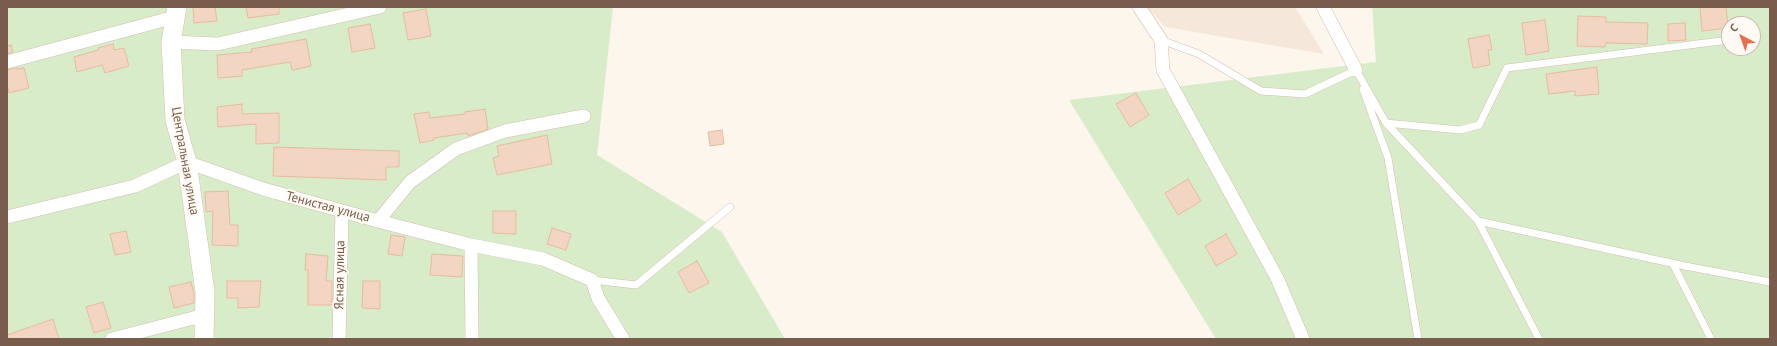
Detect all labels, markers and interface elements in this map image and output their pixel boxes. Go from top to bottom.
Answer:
north arrow [1721,16,1761,56]
text: С [1727,20,1741,35]
street label: Центральная улица [168,106,202,216]
street label: Тенистая улица [284,188,372,226]
street label: Ясная улица [332,240,348,310]

